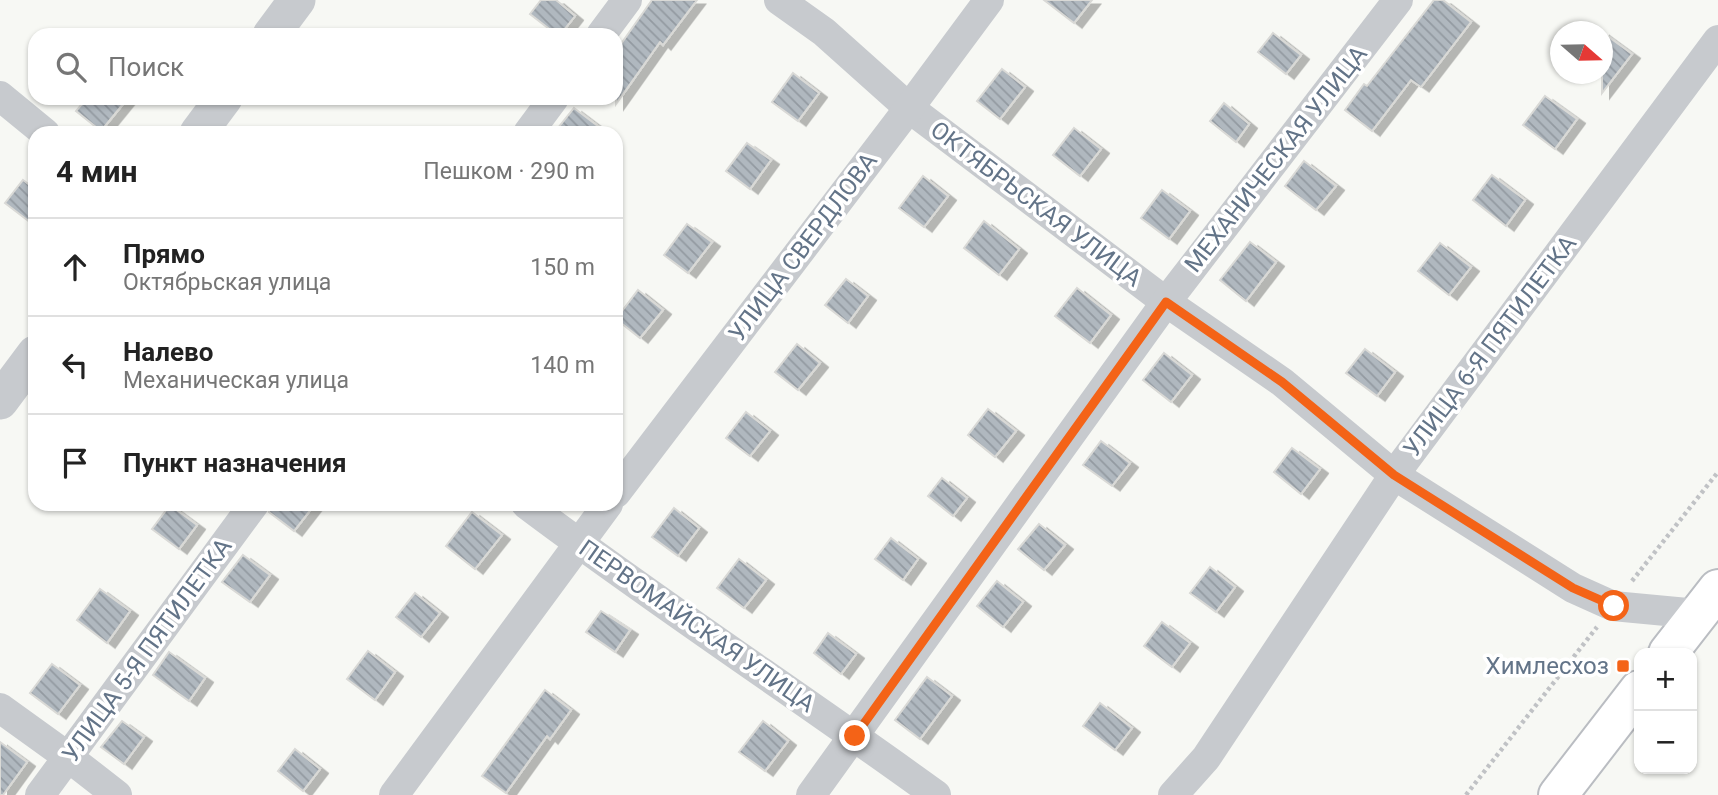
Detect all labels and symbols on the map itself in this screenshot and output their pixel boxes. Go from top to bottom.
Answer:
north arrow [1550,21,1613,84]
street label: МЕХАНИЧЕСКАЯ УЛИЦА [1179,40,1373,278]
street label: ОКТЯБРЬСКАЯ УЛИЦА [925,116,1147,293]
street label: УЛИЦА СВЕРДЛОВА [723,147,883,347]
street label: УЛИЦА 6-Я ПЯТИЛЕТКА [1398,230,1582,462]
street label: УЛИЦА 5-Я ПЯТИЛЕТКА [57,533,238,767]
street label: ПЕРВОМАЙСКАЯ УЛИЦА [574,534,820,718]
route start [1598,590,1629,621]
place label: Химлесхоз [1486,652,1609,680]
marker: Химлесхоз [1615,658,1631,674]
route end [839,720,870,751]

